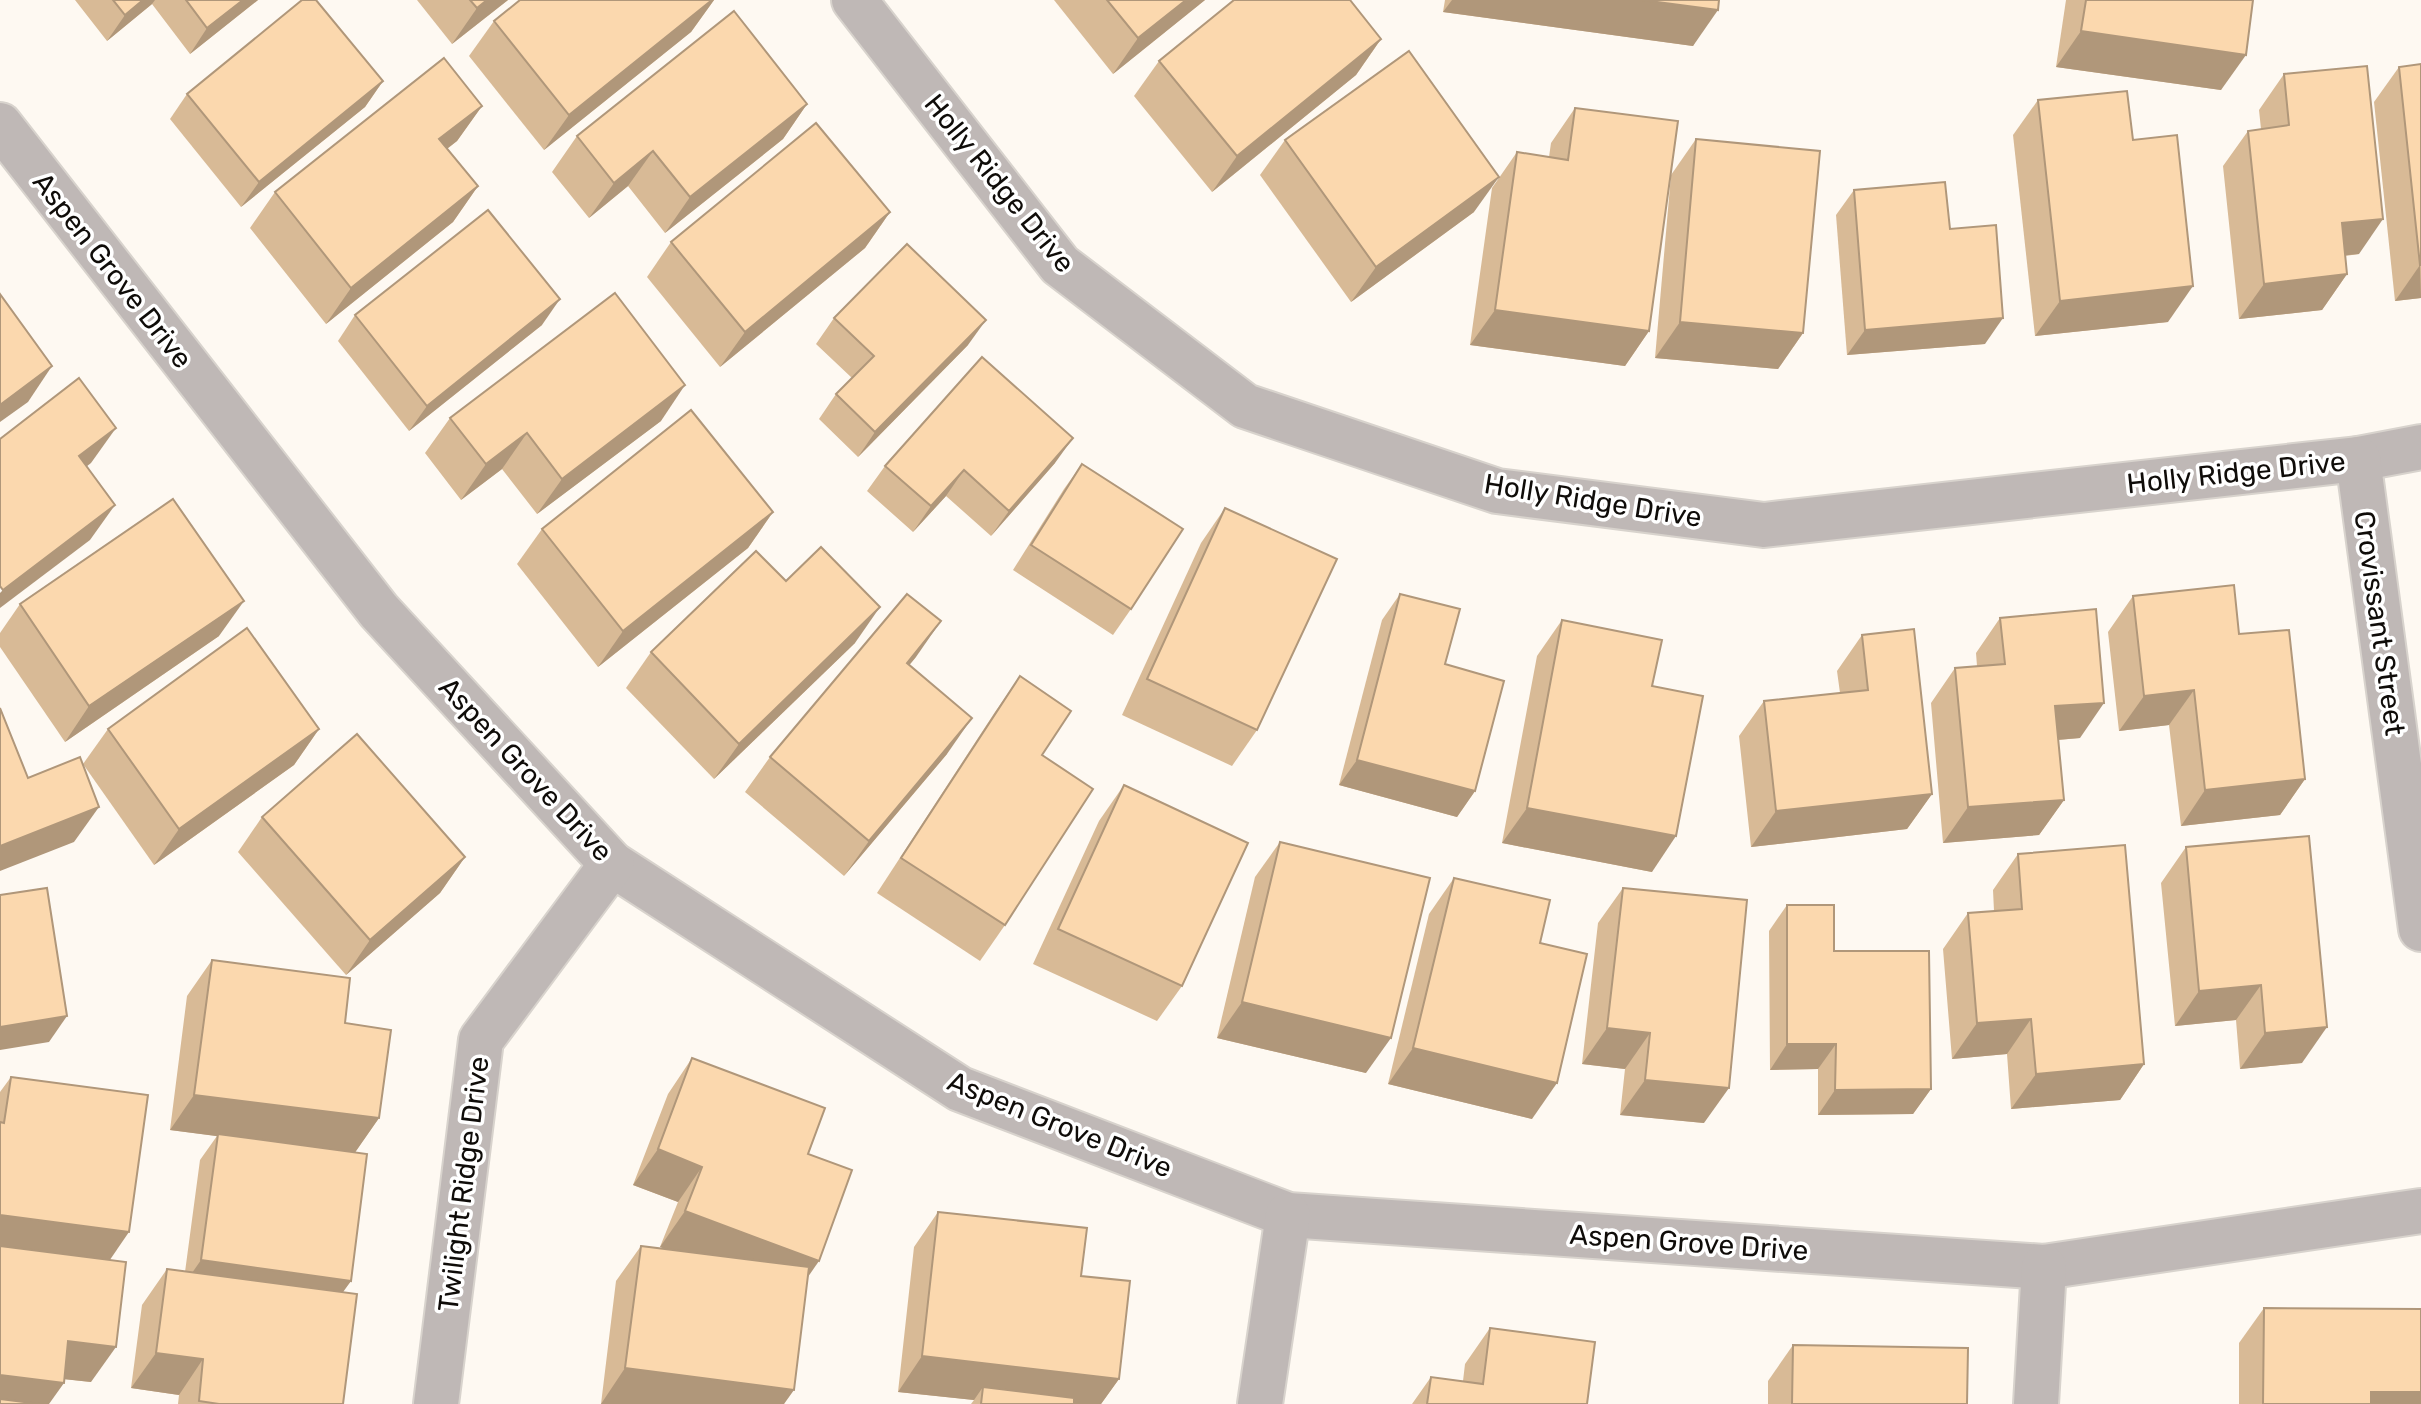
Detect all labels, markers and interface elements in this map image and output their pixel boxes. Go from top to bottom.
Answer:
street label: Holly Ridge Drive [918,88,1082,279]
street label: Aspen Grove Drive [26,166,199,375]
street label: Holly Ridge Drive [2125,445,2347,500]
street label: Holly Ridge Drive [1482,467,1704,534]
street label: Crovissant Street [2347,509,2412,738]
street label: Aspen Grove Drive [432,671,619,868]
street label: Twilight Ridge Drive [431,1055,496,1314]
street label: Aspen Grove Drive [943,1064,1177,1185]
street label: Aspen Grove Drive [1569,1218,1809,1267]

